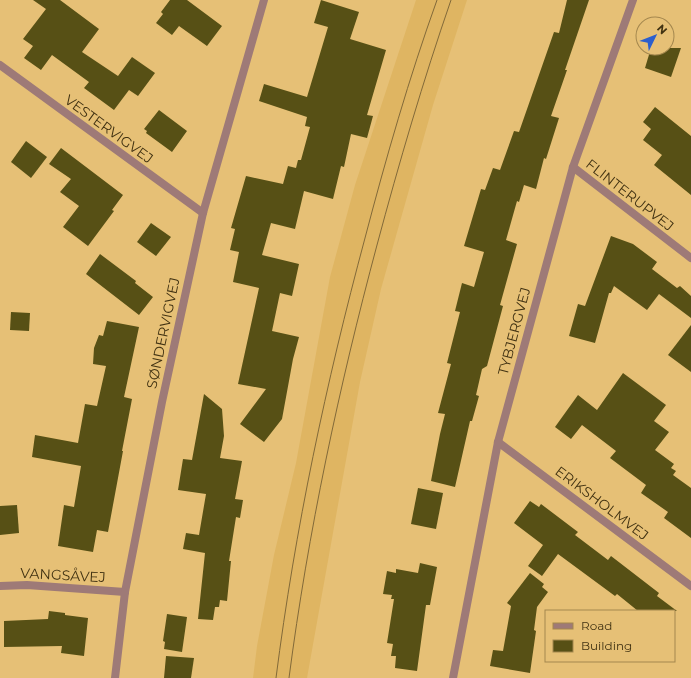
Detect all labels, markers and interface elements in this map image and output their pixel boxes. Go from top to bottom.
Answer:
north arrow [635,16,675,56]
text: N [654,21,670,37]
street label: VESTERVIGVEJ [61,91,157,167]
street label: FLINTERUPVEJ [582,155,678,235]
street label: SØNDERVIGVEJ [142,276,184,390]
street label: TYBJERGVEJ [494,285,534,377]
street label: ERIKSHOLMVEJ [552,462,652,544]
street label: VANGSÅVEJ [20,563,106,586]
legend [545,610,675,662]
text: Road [581,618,612,633]
text: Building [581,638,632,653]

